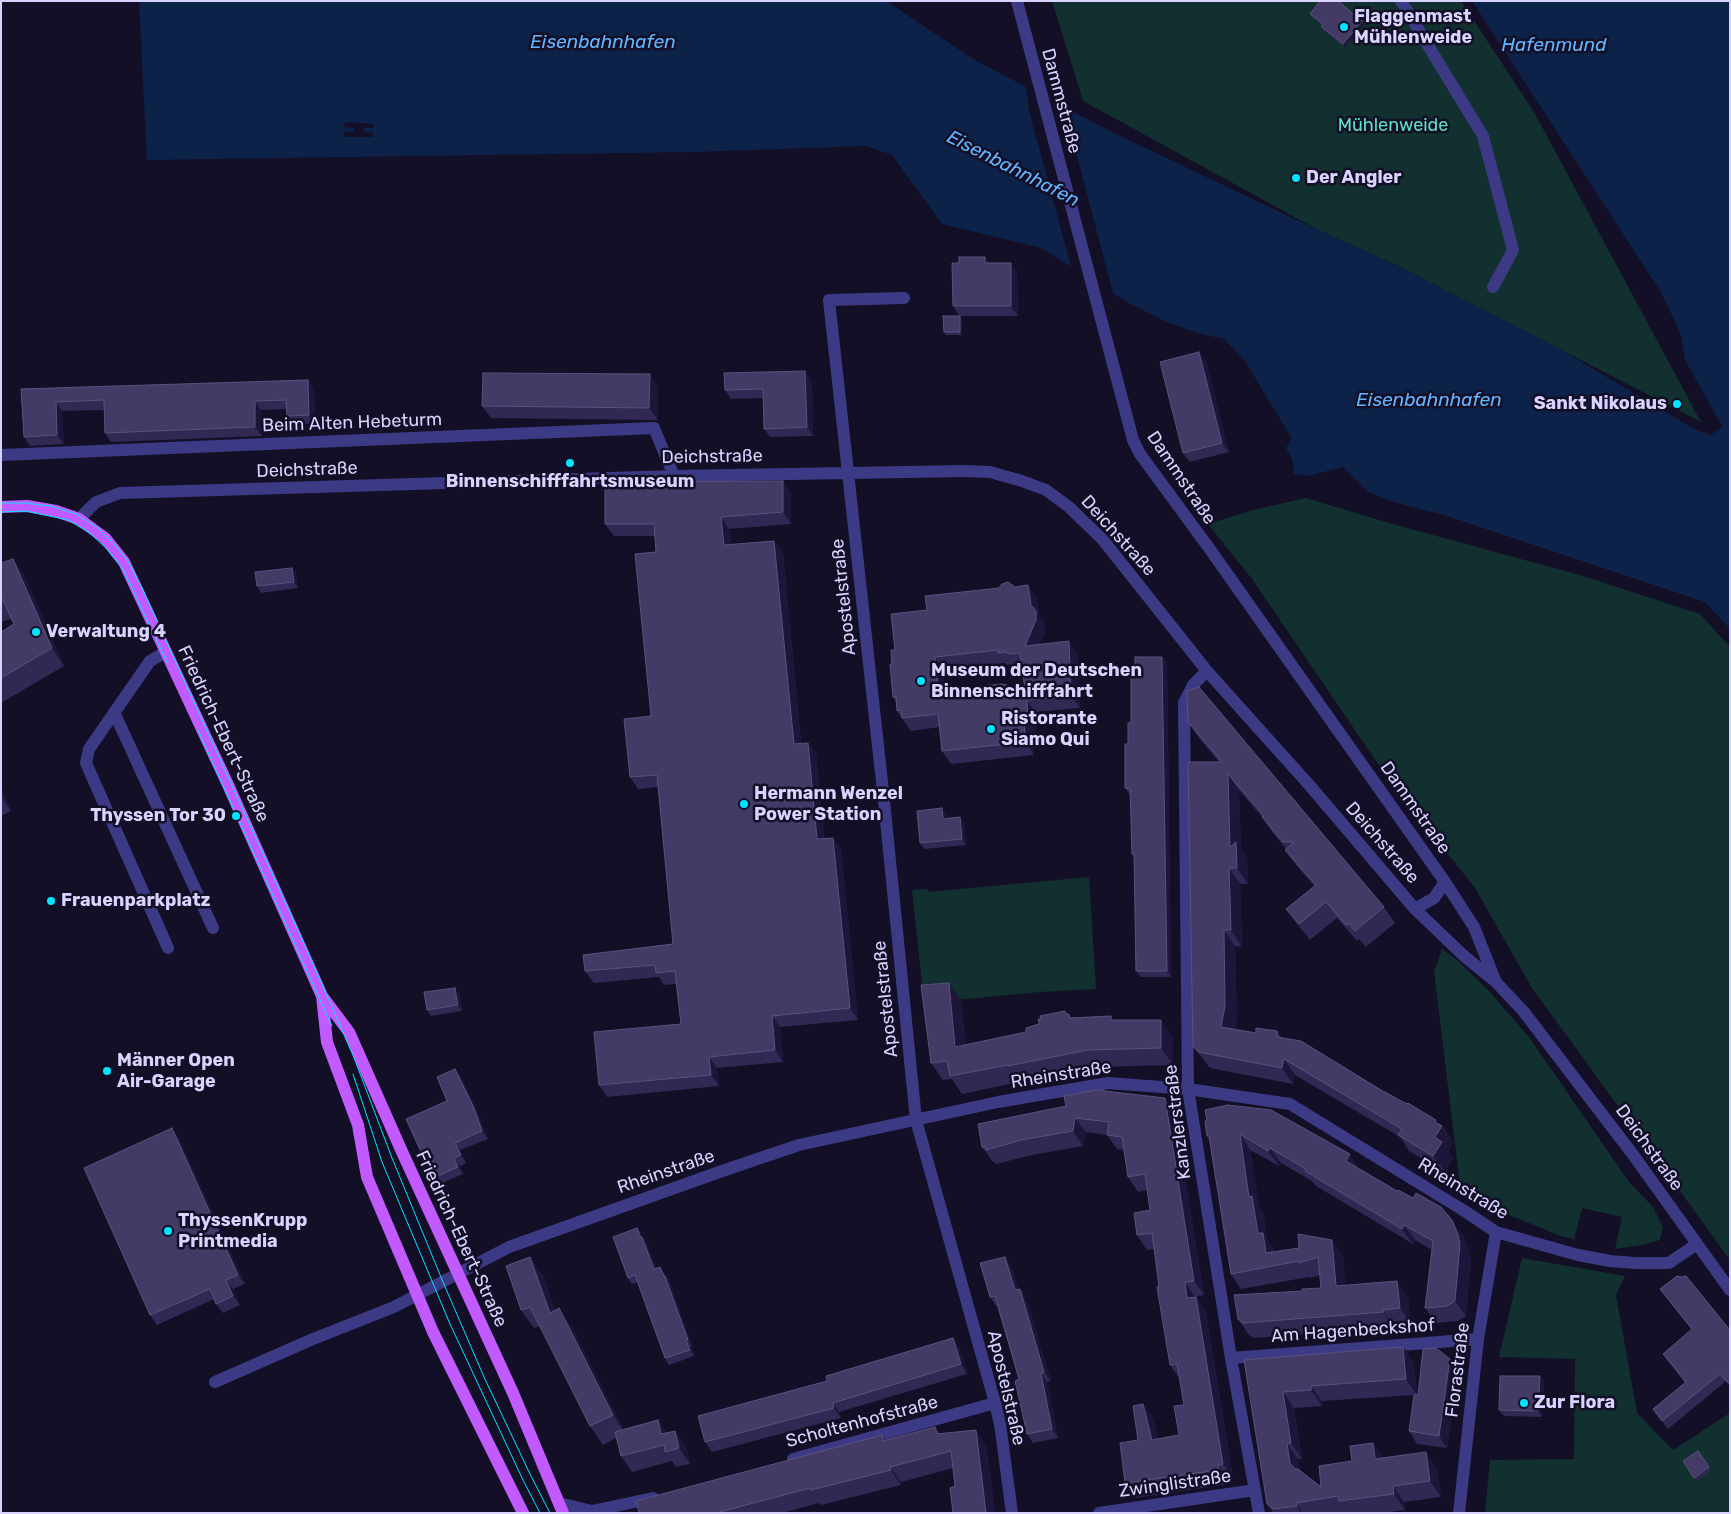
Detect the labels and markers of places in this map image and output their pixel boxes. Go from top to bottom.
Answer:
place label: Flaggenmast Mühlenweide [1354,6,1472,48]
marker: Flaggenmast Mühlenweide [1338,21,1350,33]
place label: Der Angler [1306,167,1401,189]
marker: Der Angler [1290,172,1302,184]
place label: Sankt Nikolaus [1534,393,1667,415]
marker: Sankt Nikolaus [1671,398,1683,410]
marker: Binnenschifffahrtsmuseum [564,457,576,469]
place label: Binnenschifffahrtsmuseum [446,471,694,493]
place label: Verwaltung 4 [46,621,166,643]
marker: Verwaltung 4 [30,626,42,638]
place label: Museum der Deutschen Binnenschifffahrt [931,660,1142,702]
marker: Museum der Deutschen Binnenschifffahrt [915,675,927,687]
place label: Ristorante Siamo Qui [1001,708,1097,751]
marker: Ristorante Siamo Qui [985,723,997,735]
place label: Hermann Wenzel Power Station [754,783,903,826]
marker: Hermann Wenzel Power Station [738,798,750,810]
place label: Thyssen Tor 30 [90,805,226,827]
marker: Thyssen Tor 30 [230,810,242,822]
place label: Frauenparkplatz [61,890,210,912]
marker: Frauenparkplatz [45,895,57,907]
place label: Männer Open Air-Garage [117,1050,235,1092]
marker: Männer Open Air-Garage [101,1065,113,1077]
place label: ThyssenKrupp Printmedia [178,1210,307,1252]
marker: ThyssenKrupp Printmedia [162,1225,174,1237]
place label: Zur Flora [1534,1392,1615,1414]
marker: Zur Flora [1518,1397,1530,1409]

